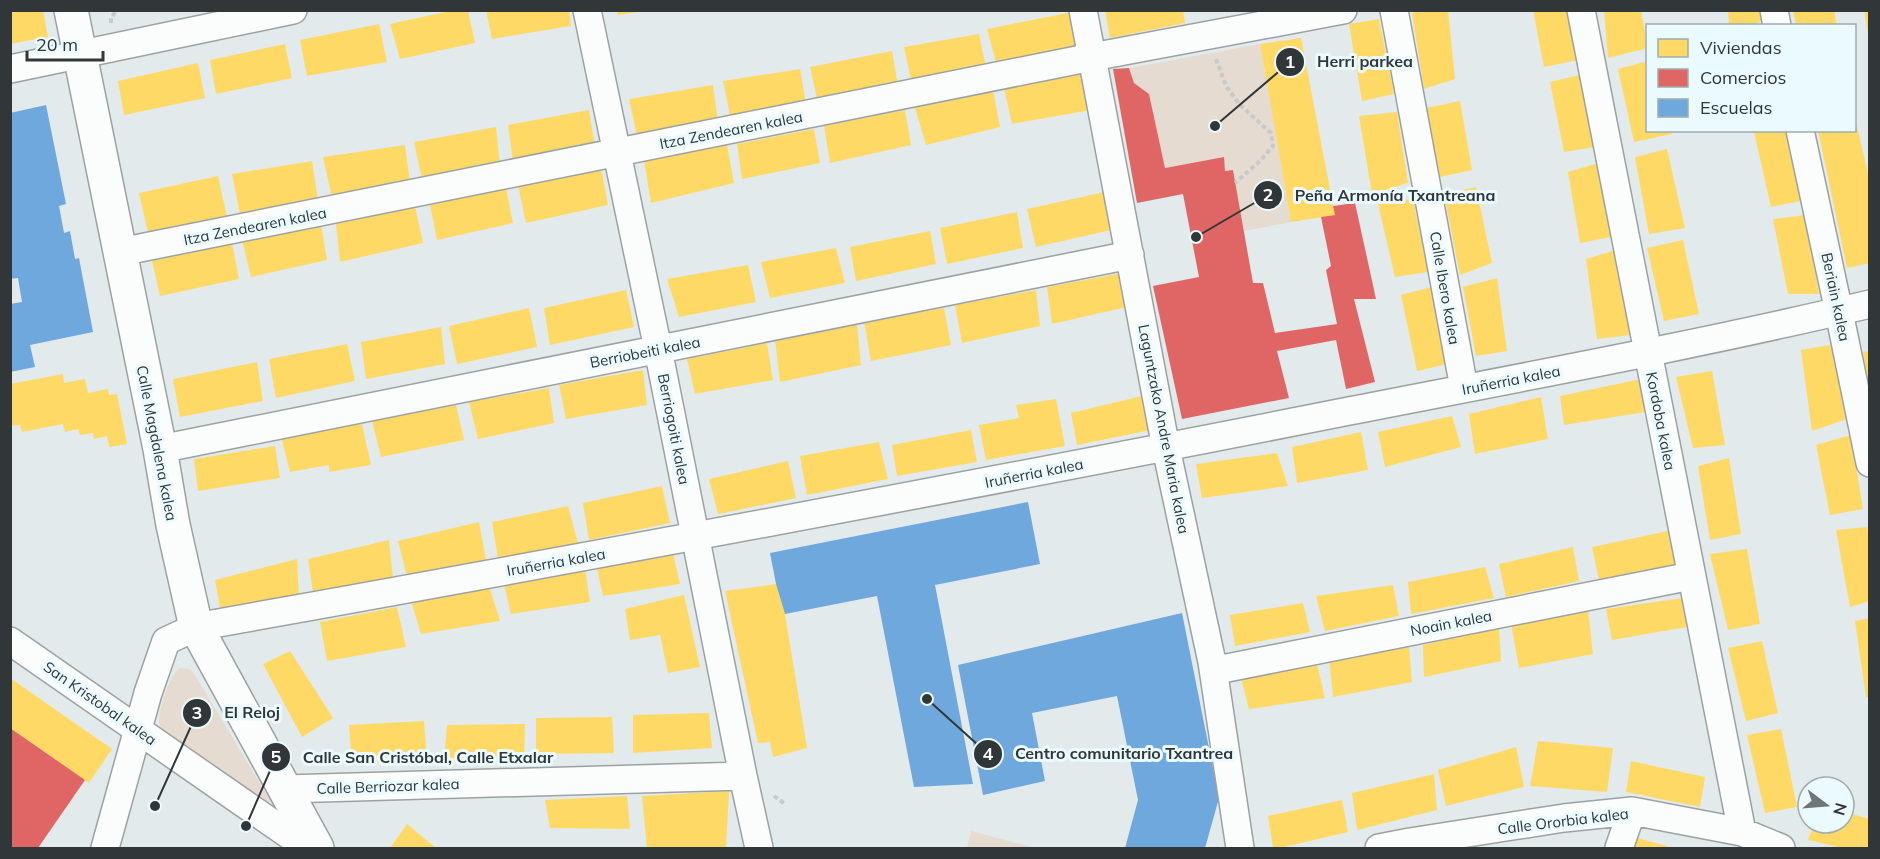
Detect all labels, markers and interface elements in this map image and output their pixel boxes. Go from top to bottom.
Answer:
scale bar [27,24,104,62]
legend [1646,24,1856,132]
text: 20 m [36,33,78,56]
text: Viviendas [1700,36,1782,59]
callout: Herri parkea [1275,45,1425,79]
text: 1 [1285,50,1295,73]
text: Herri parkea [1317,51,1413,71]
text: Comercios [1700,66,1786,89]
text: Escuelas [1700,96,1773,119]
street label: Itza Zendearen kalea [658,107,804,153]
callout: Peña Armonía Txantreana [1253,178,1508,212]
text: 2 [1263,183,1273,206]
text: Peña Armonía Txantreana [1295,185,1495,205]
street label: Itza Zendearen kalea [182,203,328,249]
street label: Calle Ibero kalea [1426,230,1464,346]
street label: Beriain kalea [1817,251,1855,343]
street label: Laguntzako Andre Maria kalea [1134,323,1194,535]
street label: Berriobeiti kalea [588,332,702,372]
street label: Iruñerria kalea [1460,361,1562,399]
street label: Calle Magdalena kalea [133,364,181,522]
street label: Kordoba kalea [1642,370,1680,472]
street label: Berriogoiti kalea [654,372,694,486]
street label: Iruñerria kalea [983,454,1085,492]
street label: Iruñerria kalea [505,544,607,580]
street label: Noain kalea [1409,606,1493,640]
street label: San Kristobal kalea [40,657,160,749]
callout: El Reloj [182,696,292,730]
text: 3 [192,701,202,724]
text: El Reloj [224,702,280,722]
callout: Centro comunitario Txantrea [973,737,1245,771]
callout: Calle San Cristóbal, Calle Etxalar [261,740,565,774]
text: 4 [983,742,994,765]
text: Centro comunitario Txantrea [1015,743,1233,763]
text: 5 [271,745,282,768]
text: Calle San Cristóbal, Calle Etxalar [303,747,554,767]
street label: Calle Berriozar kalea [316,774,460,798]
north arrow [1796,775,1856,835]
text: N [1829,801,1852,818]
street label: Calle Ororbia kalea [1496,804,1630,838]

